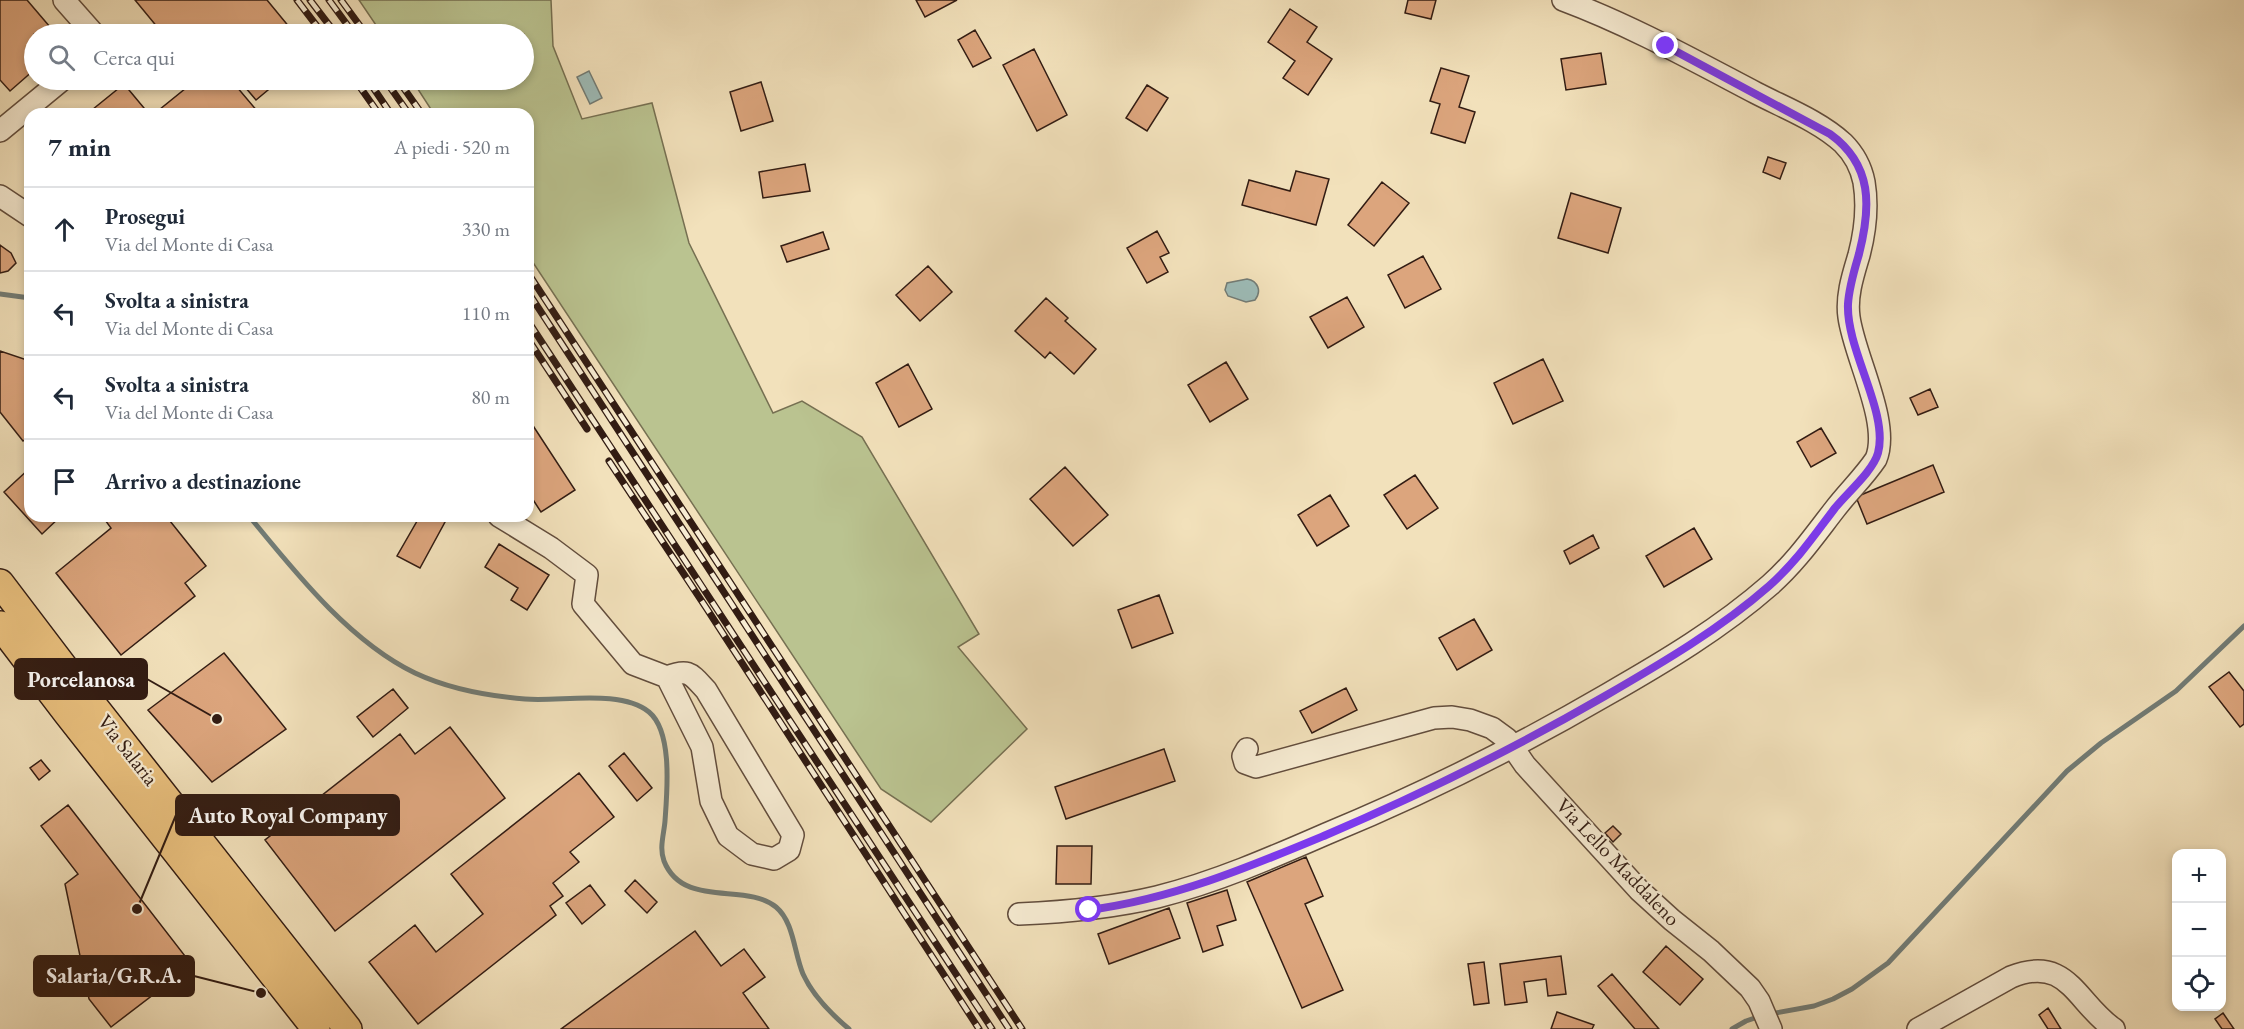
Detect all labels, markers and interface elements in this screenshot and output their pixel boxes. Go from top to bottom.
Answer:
search box [24,24,534,90]
route end [1652,32,1678,58]
icon: search [45,41,78,74]
text: Cerca qui [93,43,175,72]
text: 7 min [48,130,111,164]
text: A piedi · 520 m [394,134,510,160]
text: Prosegui [105,202,185,231]
icon: ahead [48,213,81,246]
text: 330 m [462,216,510,242]
text: Via del Monte di Casa [105,231,273,257]
text: Svolta a sinistra [105,286,249,315]
icon: left [48,297,81,330]
text: 110 m [462,300,510,326]
text: Via del Monte di Casa [105,315,273,341]
text: Svolta a sinistra [105,370,249,399]
icon: left [48,381,81,414]
text: 80 m [471,384,510,410]
text: Via del Monte di Casa [105,399,273,425]
icon: arrive [48,465,81,498]
text: Arrivo a destinazione [105,467,301,496]
callout: Porcelanosa [15,659,147,699]
text: Porcelanosa [27,665,135,694]
street label: Via Salaria [92,708,165,791]
street label: Via Lello Maddaleno [1550,792,1686,931]
callout: Auto Royal Company [176,795,399,835]
text: Auto Royal Company [187,801,388,830]
map controls [2172,849,2226,1011]
button: + [2172,849,2226,903]
route start [1075,896,1101,922]
button: − [2172,903,2226,957]
callout: Salaria/G.R.A. [34,956,194,996]
button: locate [2172,957,2226,1011]
text: Salaria/G.R.A. [46,961,182,990]

